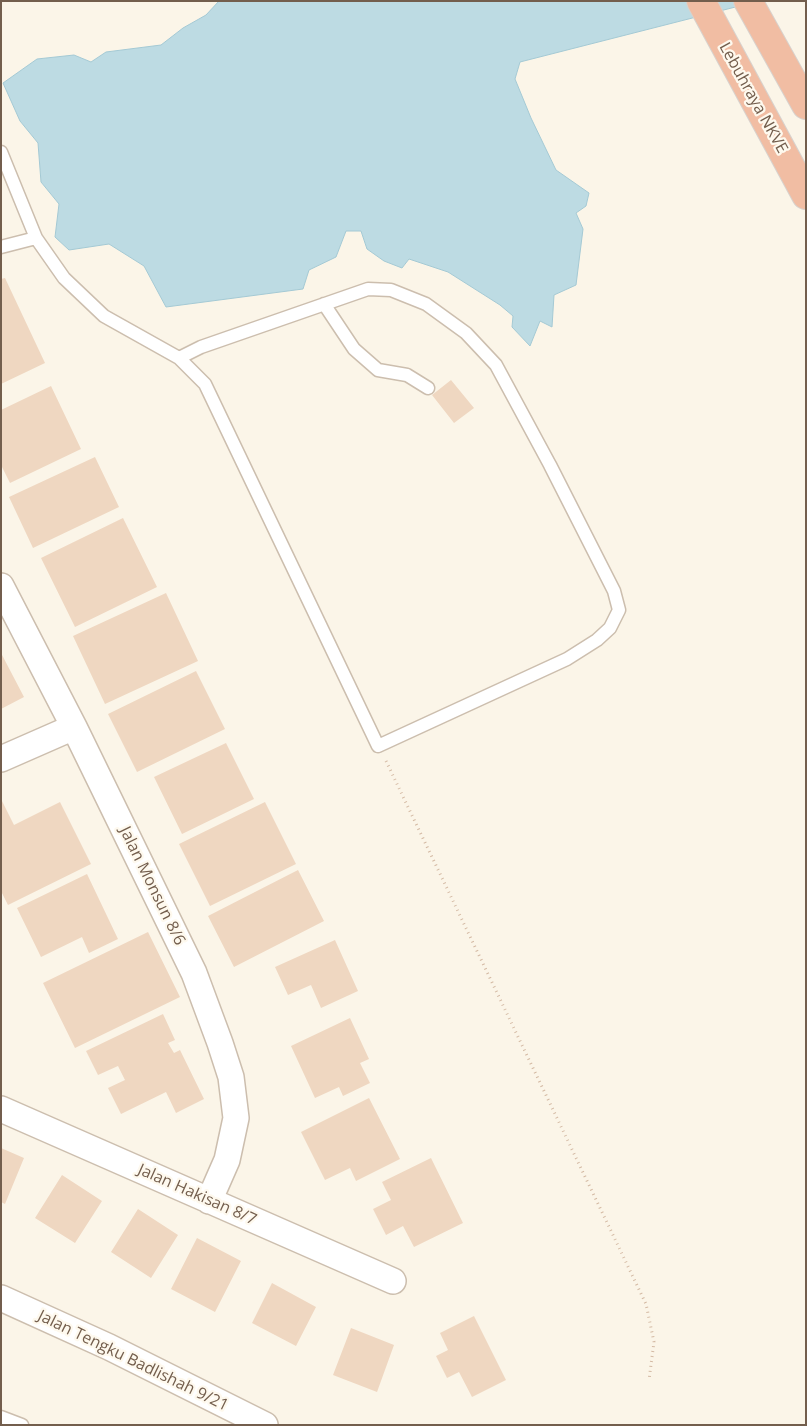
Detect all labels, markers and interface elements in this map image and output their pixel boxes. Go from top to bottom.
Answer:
street label: Lebuhraya NKVE [715,39,791,157]
street label: Jalan Monsun 8/6 [115,824,189,948]
street label: Jalan Hakisan 8/7 [135,1160,259,1230]
street label: Jalan Tengku Badlishah 9/21 [35,1306,231,1416]

